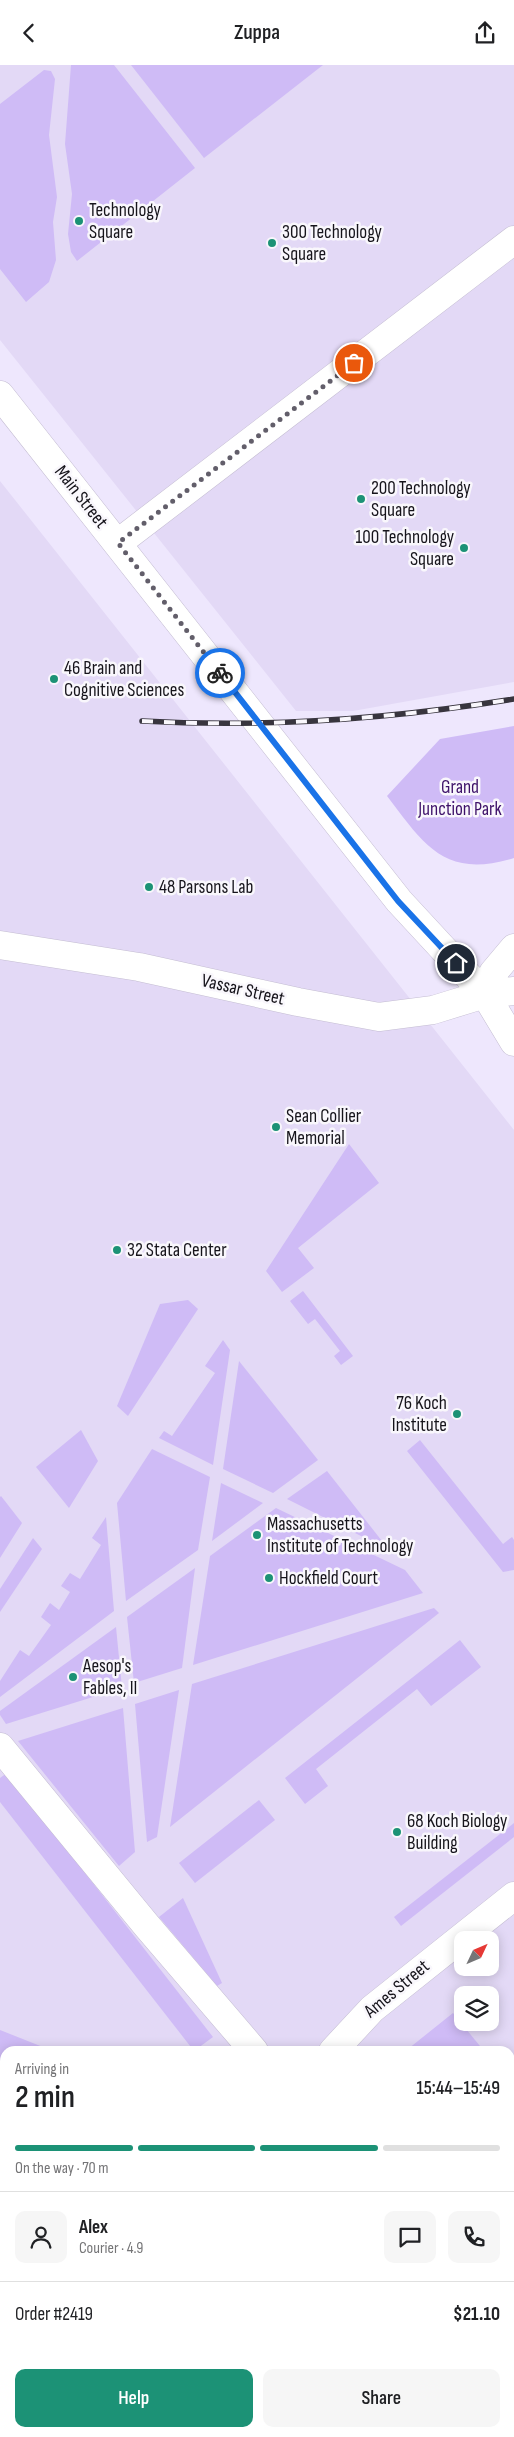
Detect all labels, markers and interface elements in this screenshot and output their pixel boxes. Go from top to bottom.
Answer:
icon: back [15,19,43,47]
text: Zuppa [234,19,280,46]
icon: share [471,19,499,47]
place label: Technology Square [89,199,161,244]
marker: Technology Square [73,215,85,227]
place label: 300 Technology Square [282,221,382,266]
marker: 300 Technology Square [266,237,278,249]
pin [333,342,375,384]
icon: bag [340,349,368,377]
street label: Main Street [49,461,113,533]
place label: 200 Technology Square [371,477,471,522]
marker: 200 Technology Square [355,493,367,505]
place label: 100 Technology Square [356,526,455,571]
marker: 100 Technology Square [458,542,470,554]
courier [195,648,245,698]
place label: 46 Brain and Cognitive Sciences [64,657,185,702]
icon: bike [206,659,234,687]
marker: 46 Brain and Cognitive Sciences [48,673,60,685]
park label: Grand Junction Park [417,776,503,821]
place label: 48 Parsons Lab [159,876,254,899]
marker: 48 Parsons Lab [143,881,155,893]
pin [435,942,477,984]
icon: home [442,949,470,977]
street label: Vassar Street [199,969,287,1011]
place label: Sean Collier Memorial [286,1105,362,1150]
marker: Sean Collier Memorial [270,1121,282,1133]
place label: 32 Stata Center [127,1239,227,1262]
marker: 32 Stata Center [111,1244,123,1256]
place label: 76 Koch Institute [392,1392,447,1437]
marker: 76 Koch Institute [451,1408,463,1420]
place label: Massachusetts Institute of Technology [267,1513,414,1558]
marker: Massachusetts Institute of Technology [251,1529,263,1541]
place label: Hockfield Court [279,1567,378,1590]
marker: Hockfield Court [263,1572,275,1584]
place label: Aesop's Fables, II [82,1655,137,1700]
marker: Aesop's Fables, II [67,1671,79,1683]
place label: 68 Koch Biology Building [407,1810,508,1855]
marker: 68 Koch Biology Building [391,1826,403,1838]
north arrow [454,1931,499,1976]
map controls [454,1931,499,2031]
street label: Ames Street [359,1955,435,2024]
button: layers [454,1986,499,2031]
text: Arriving in [15,2060,69,2079]
text: 15:44–15:49 [417,2077,500,2100]
text: 2 min [15,2078,75,2117]
text: On the way · 70 m [15,2159,108,2178]
button: person [15,2211,67,2263]
button: chat [384,2211,436,2263]
button: phone [448,2211,500,2263]
text: Alex [79,2216,108,2239]
text: Courier · 4.9 [79,2239,143,2258]
text: Order #2419 [15,2303,93,2326]
text: $21.10 [453,2303,500,2326]
button: Help [15,2369,253,2427]
button: Share [263,2369,500,2427]

